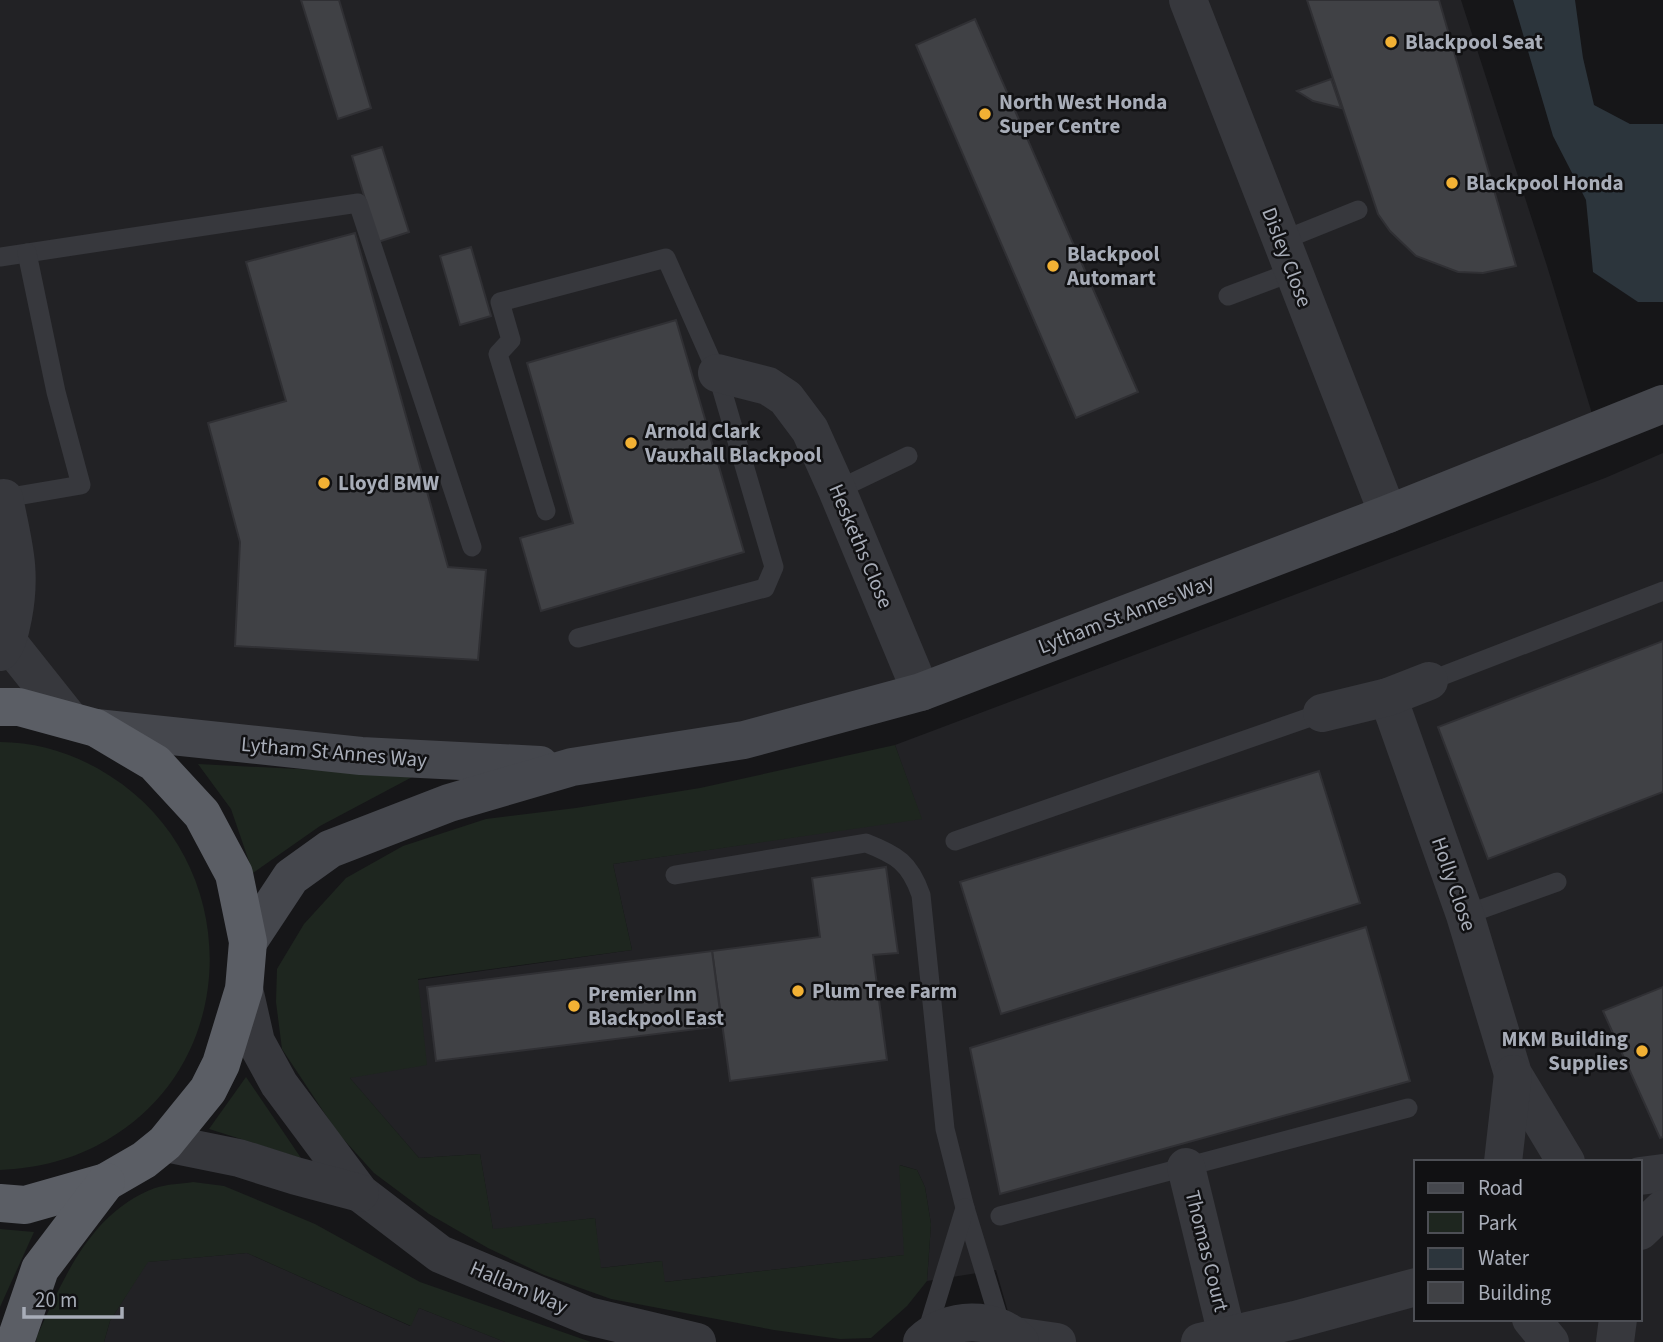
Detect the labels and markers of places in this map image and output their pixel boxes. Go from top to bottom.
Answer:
place label: Blackpool Seat [1405,27,1543,57]
marker: Blackpool Seat [1383,34,1399,50]
place label: North West Honda Super Centre [999,87,1167,141]
marker: North West Honda Super Centre [977,106,993,122]
place label: Blackpool Honda [1466,168,1624,198]
marker: Blackpool Honda [1444,175,1460,191]
place label: Blackpool Automart [1066,239,1159,293]
marker: Blackpool Automart [1045,258,1061,274]
place label: Arnold Clark Vauxhall Blackpool [644,416,821,470]
marker: Arnold Clark Vauxhall Blackpool [623,435,639,451]
place label: Lloyd BMW [338,468,439,498]
marker: Lloyd BMW [316,475,332,491]
place label: Plum Tree Farm [812,976,957,1006]
place label: Premier Inn Blackpool East [588,979,724,1033]
marker: Plum Tree Farm [790,983,806,999]
marker: Premier Inn Blackpool East [566,998,582,1014]
place label: MKM Building Supplies [1501,1024,1628,1078]
marker: MKM Building Supplies [1634,1043,1650,1059]

